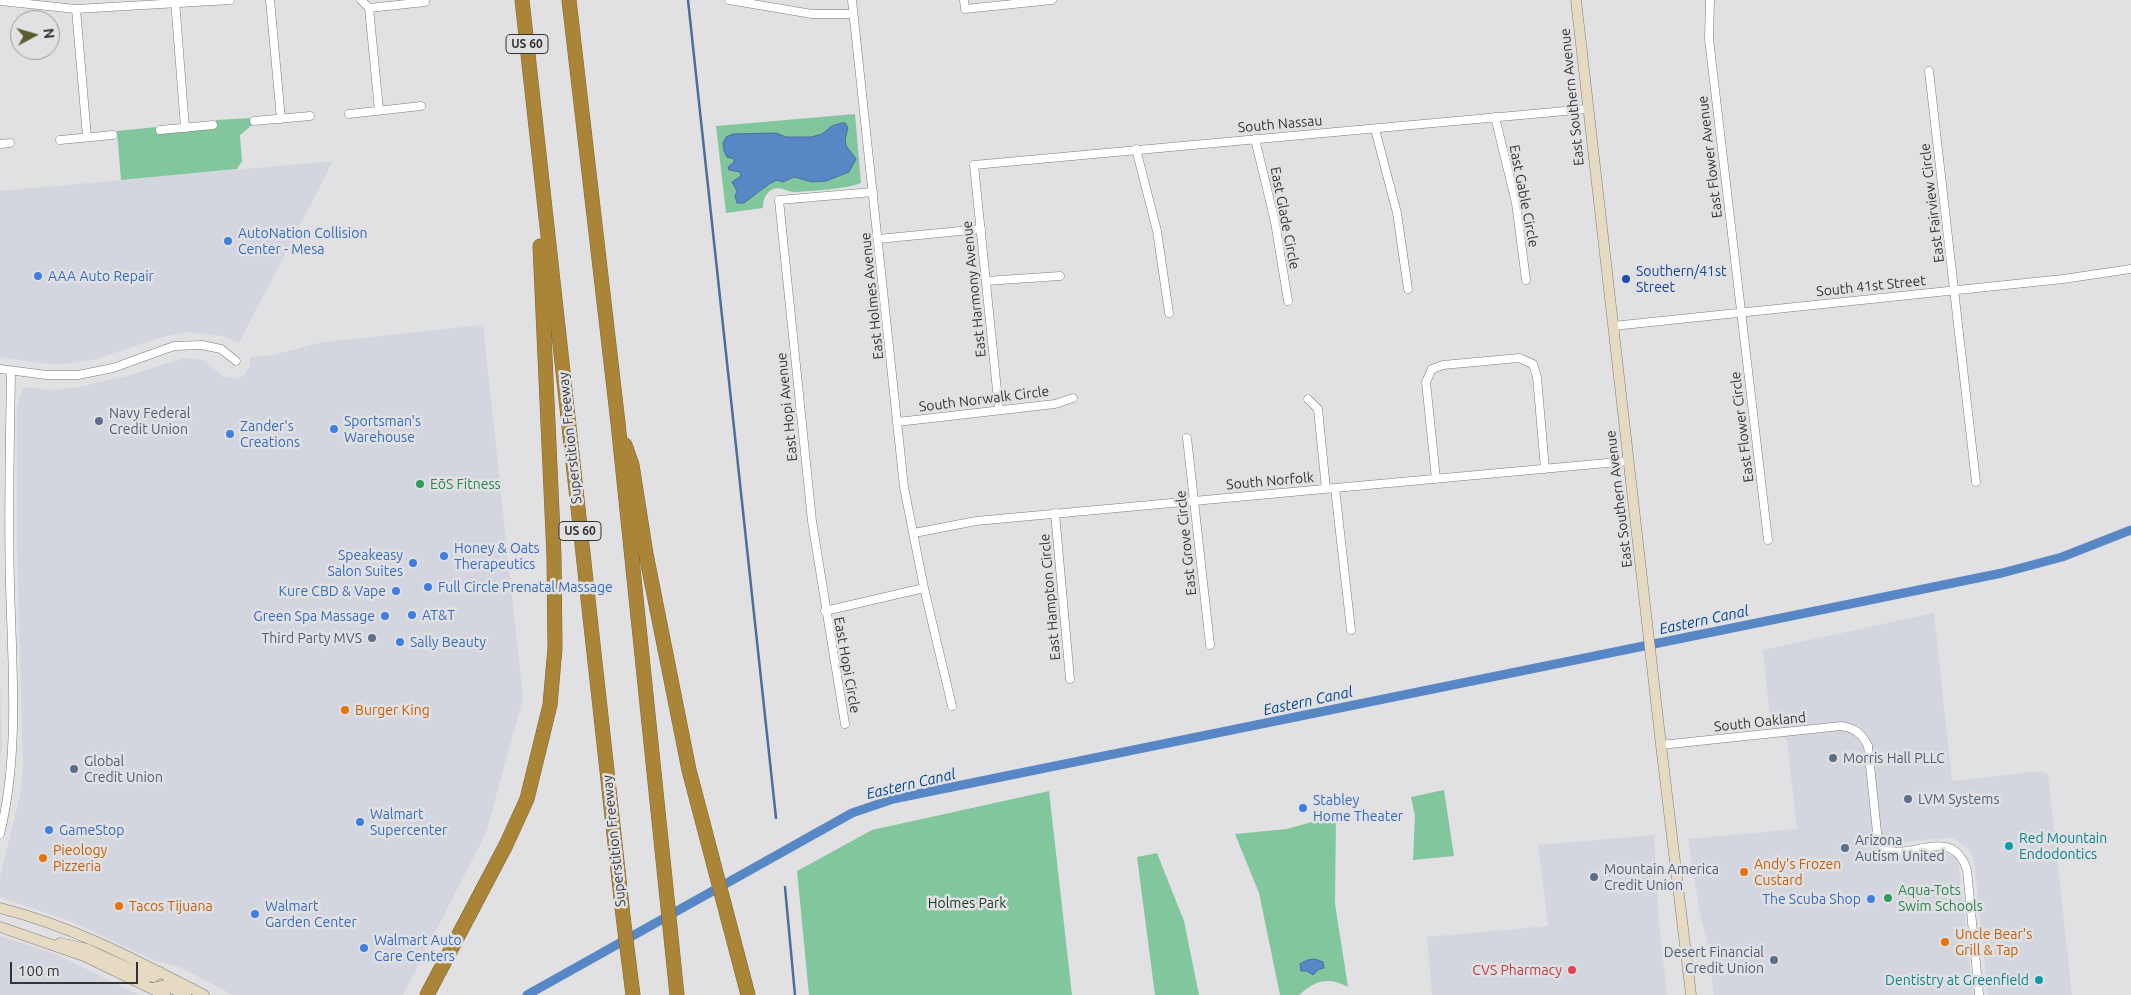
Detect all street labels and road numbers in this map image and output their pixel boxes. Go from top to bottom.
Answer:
street label: East Southern Avenue [1556,27,1588,167]
road number: US 60 [506,34,548,54]
street label: East Flower Avenue [1694,95,1726,219]
street label: South Nassau [1237,112,1323,136]
street label: East Fairview Circle [1916,142,1948,264]
street label: East Gable Circle [1506,143,1542,249]
street label: East Glade Circle [1267,165,1303,271]
street label: East Harmony Avenue [958,220,990,358]
street label: East Holmes Avenue [857,232,887,360]
street label: South 41st Street [1815,272,1927,300]
street label: East Hopi Avenue [773,352,801,462]
street label: Superstition Freeway [555,371,585,505]
street label: East Flower Circle [1727,371,1757,483]
street label: South Norwalk Circle [918,383,1050,415]
street label: East Southern Avenue [1602,429,1636,569]
street label: South Norfolk [1225,469,1315,493]
street label: East Grove Circle [1172,490,1200,596]
road number: US 60 [559,522,601,540]
street label: East Hampton Circle [1036,533,1064,661]
street label: East Hopi Circle [830,615,864,715]
street label: South Oakland [1713,709,1807,735]
street label: Superstition Freeway [599,774,629,908]

